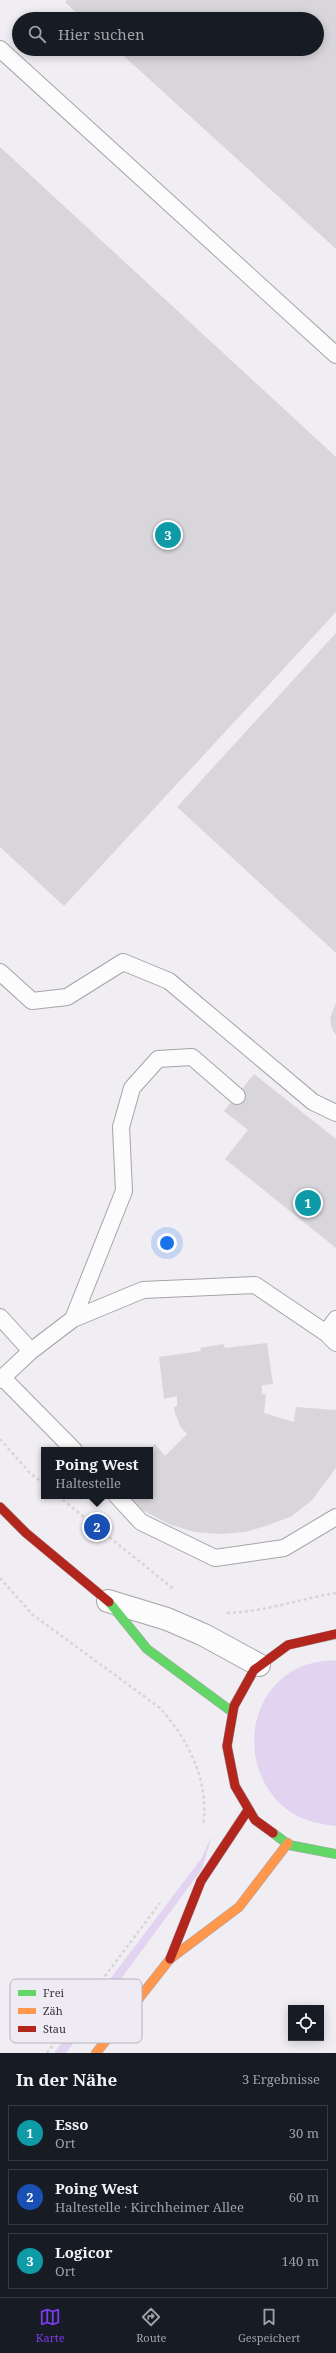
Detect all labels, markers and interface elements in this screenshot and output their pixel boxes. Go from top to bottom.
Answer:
search box [12,12,324,56]
icon: search [26,23,48,45]
text: Hier suchen [58,24,145,44]
pin: 3 [155,520,181,550]
pin: 1 [295,1188,321,1218]
your location [157,1233,177,1253]
popup [41,1447,153,1499]
text: Poing West [55,1454,139,1474]
text: Haltestelle [55,1474,121,1492]
pin: 2 [84,1512,110,1542]
legend [10,1979,142,2043]
text: Frei [43,1985,65,2000]
text: Zäh [43,2003,63,2018]
map controls [288,2005,324,2041]
button: locate [288,2005,324,2041]
text: Stau [43,2021,66,2036]
text: In der Nähe [16,2068,117,2091]
text: 3 Ergebnisse [242,2070,320,2088]
text: Esso [55,2114,88,2134]
text: 1 [26,2124,34,2142]
text: 30 m [289,2124,319,2142]
text: Ort [55,2134,75,2152]
text: Poing West [55,2178,138,2198]
text: 2 [26,2188,34,2206]
text: 60 m [289,2188,319,2206]
text: Haltestelle · Kirchheimer Allee [55,2198,244,2216]
text: Logicor [55,2242,113,2262]
text: 3 [26,2252,34,2270]
text: 140 m [282,2252,319,2270]
text: Ort [55,2262,75,2280]
tab: Karte [36,2306,65,2345]
tab: Route [136,2306,166,2345]
tab: Gespeichert [238,2306,300,2345]

